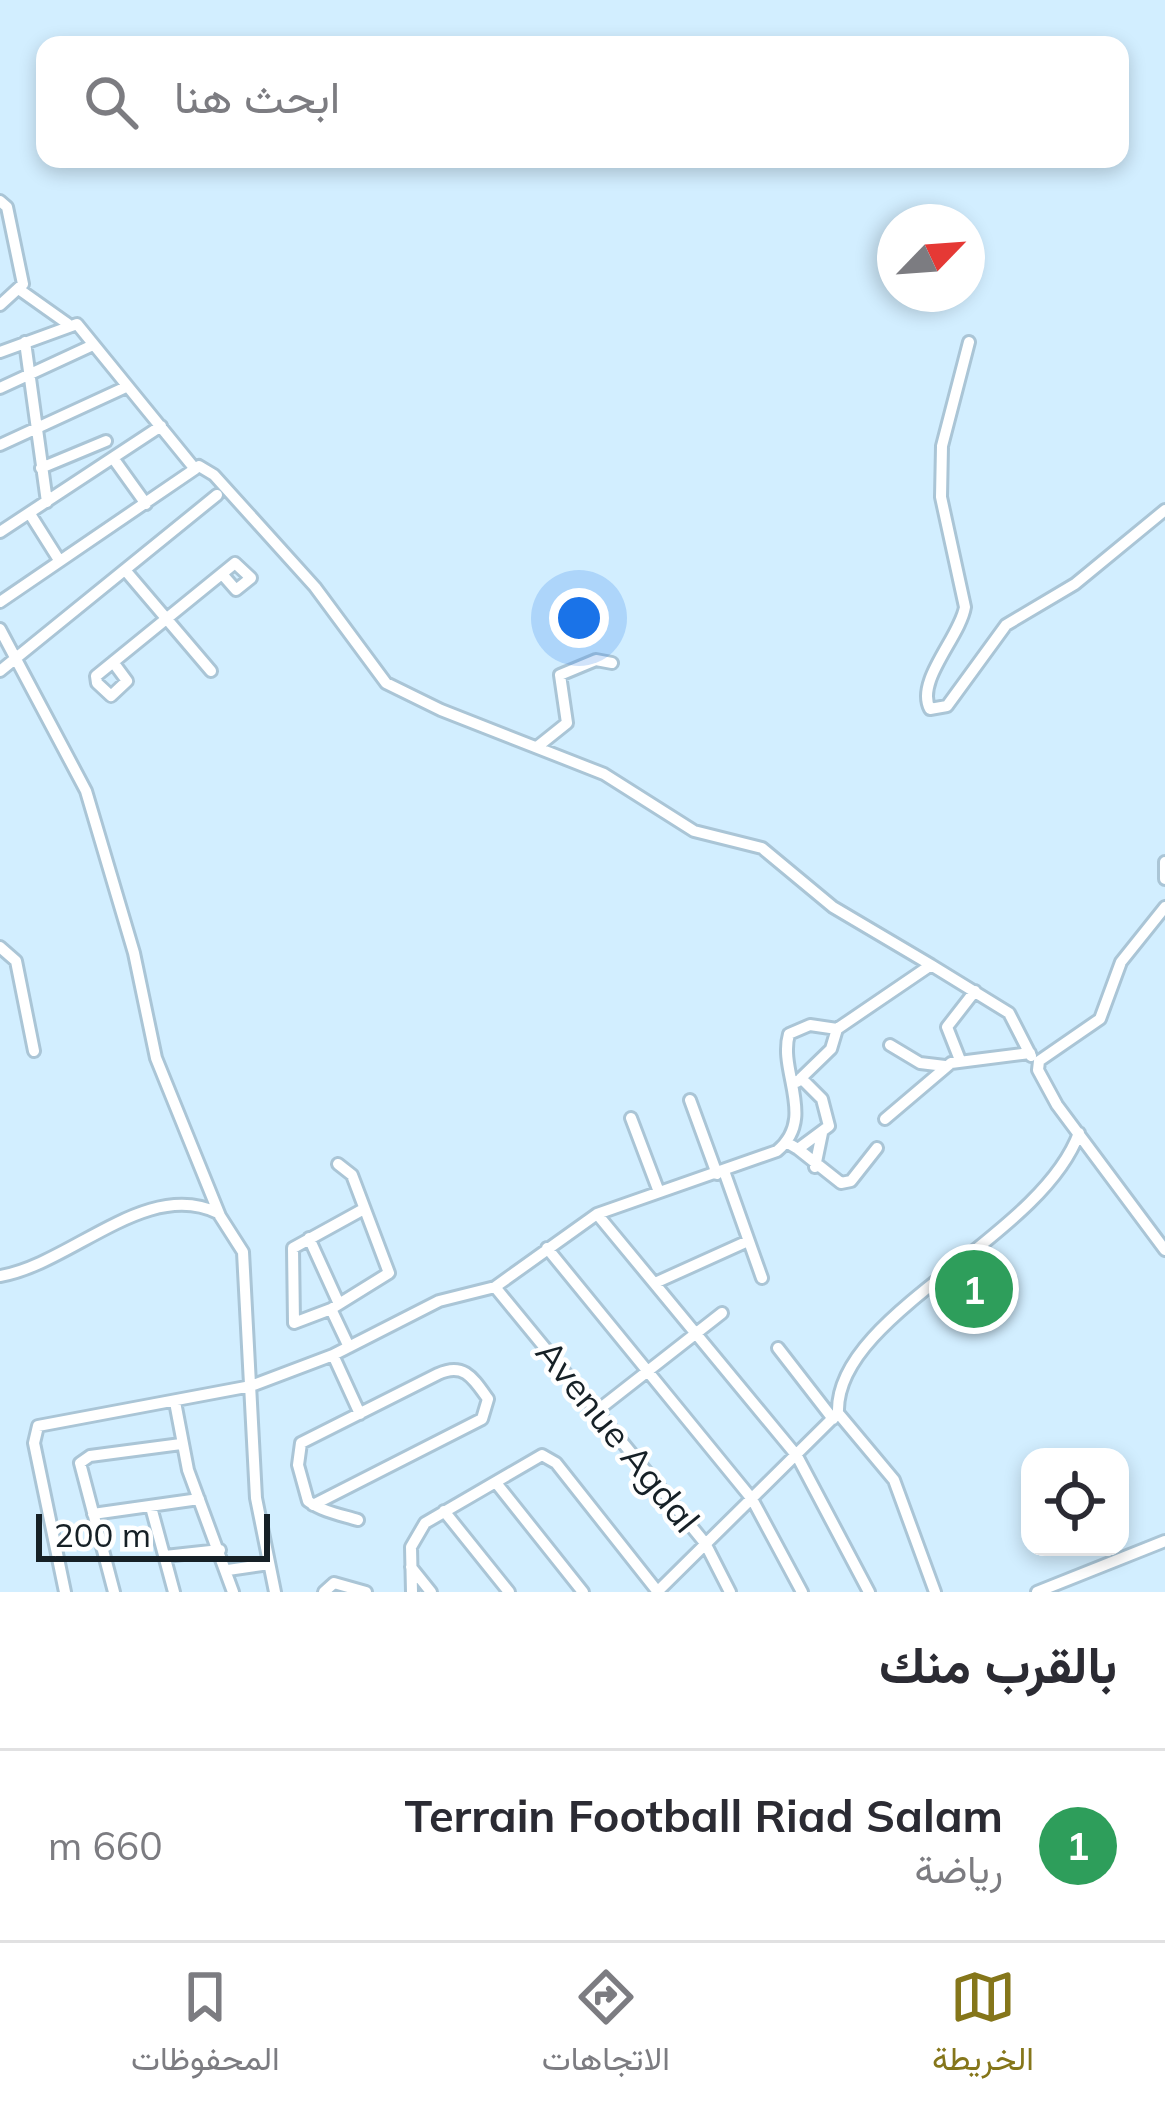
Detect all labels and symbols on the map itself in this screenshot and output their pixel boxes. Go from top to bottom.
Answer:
north arrow [877,204,985,312]
your location [549,588,609,648]
pin: 1 [935,1244,1013,1334]
street label: Avenue Agdal [527,1330,710,1541]
scale bar [36,1508,270,1561]

